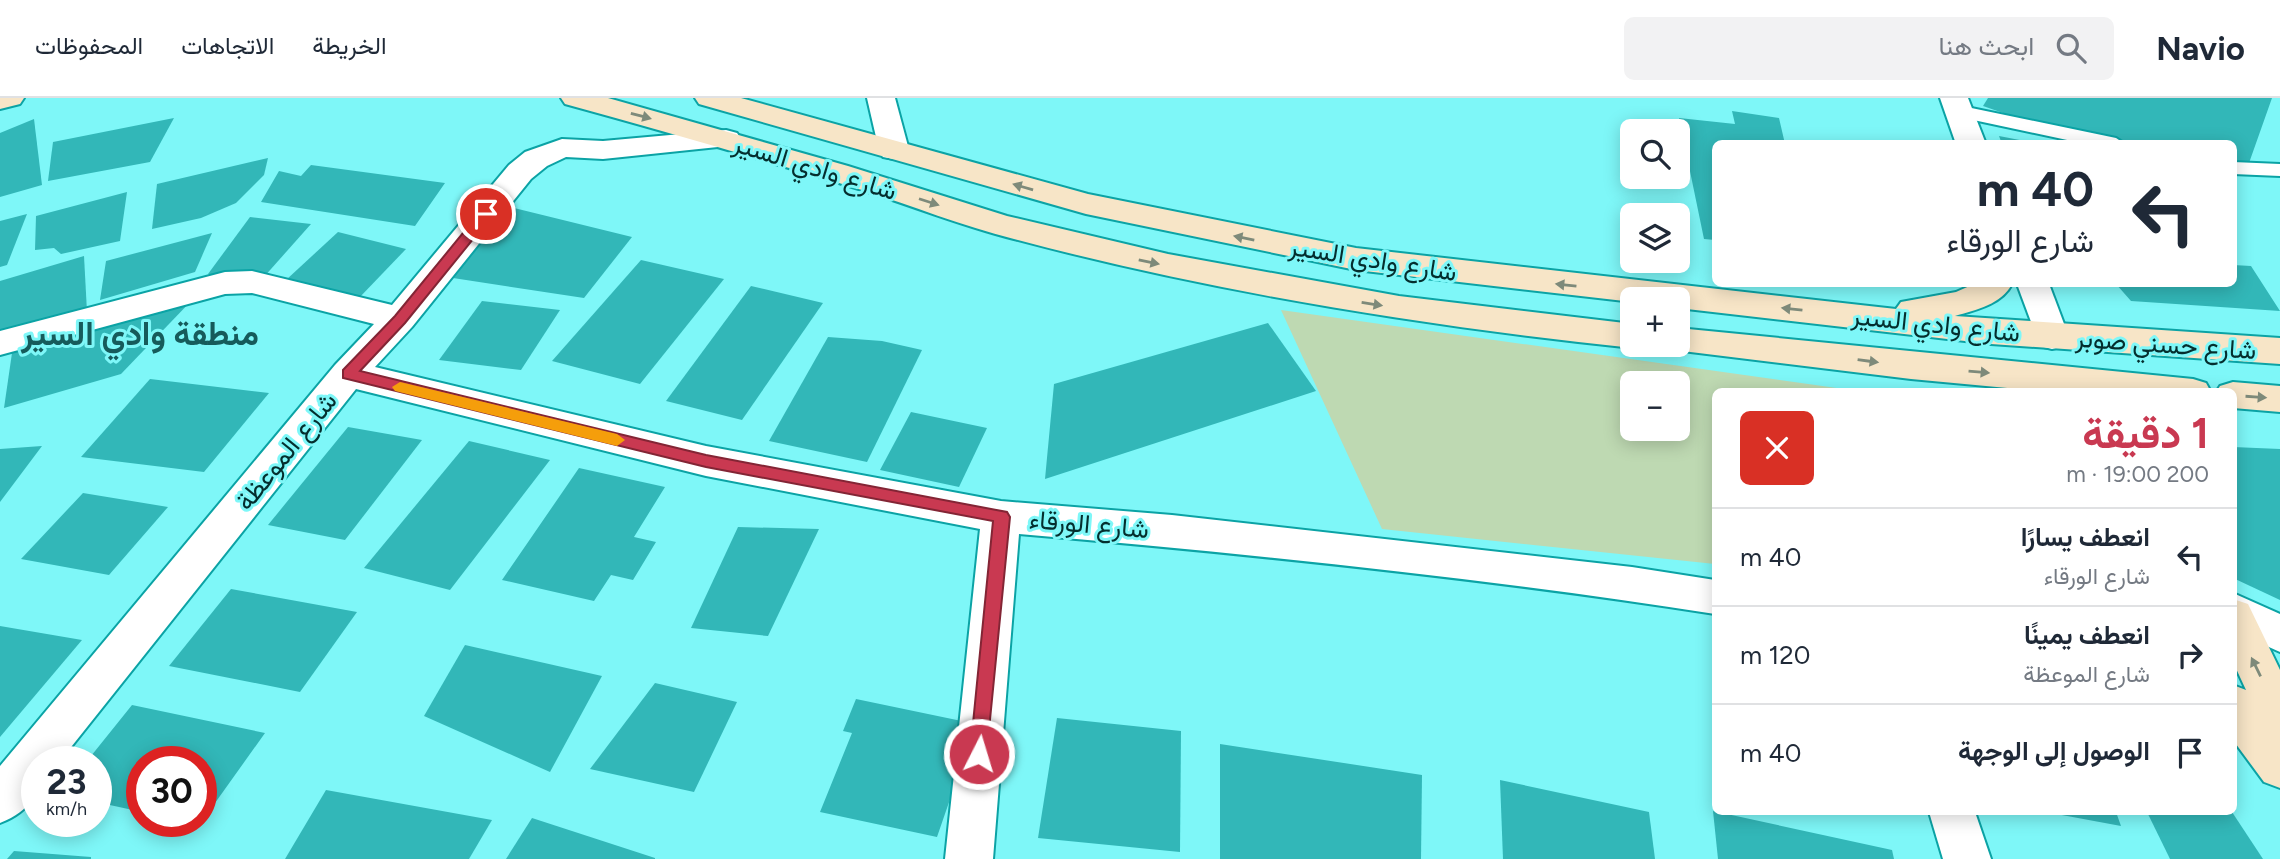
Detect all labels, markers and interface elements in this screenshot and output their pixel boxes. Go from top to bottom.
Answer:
search box [1624,17,2114,80]
icon: search [2052,29,2090,67]
text: Navio [2156,29,2245,68]
text: ابحث هنا [1939,30,2034,62]
text: المحفوظات [35,31,143,60]
text: الاتجاهات [181,31,274,60]
text: الخريطة [312,31,387,60]
one-way arrow [630,111,652,122]
map controls [1620,119,1690,441]
button: search [1620,119,1690,189]
street label: شارع وادي السير [727,127,901,212]
text: 40 m [1977,159,2094,218]
icon: left [2118,168,2209,259]
one-way arrow [1012,181,1033,191]
pin [456,184,516,244]
icon: arrive [467,195,505,233]
one-way arrow [919,198,940,208]
button: layers [1620,203,1690,273]
text: شارع الورقاء [1946,222,2094,260]
street label: شارع وادي السير [1285,230,1459,293]
one-way arrow [1233,233,1255,244]
one-way arrow [1138,257,1160,268]
one-way arrow [1555,279,1577,290]
button: + [1620,287,1690,357]
one-way arrow [1362,298,1384,309]
street label: شارع وادي السير [1849,299,2022,354]
one-way arrow [1781,303,1803,314]
district label: منطقة وادي السير [20,314,259,361]
street label: شارع حسني صوبر [2073,322,2257,371]
one-way arrow [1857,355,1879,366]
one-way arrow [1969,367,1991,378]
button: − [1620,371,1690,441]
street label: شارع الموعظة [228,385,345,518]
one-way arrow [2246,392,2268,403]
text: 1 دقيقة [2082,408,2209,459]
button: close [1740,411,1814,485]
text: 200 m · 19:00 [2066,460,2209,488]
street label: شارع الورقاء [1028,503,1150,547]
text: انعطف يسارًا [2021,521,2150,553]
icon: left [2171,538,2209,576]
text: 40 m [1740,541,1801,573]
text: شارع الورقاء [2044,562,2150,590]
text: انعطف يمينًا [2024,619,2150,651]
icon: right [2171,636,2209,674]
text: 120 m [1740,639,1811,671]
one-way arrow [2251,657,2262,677]
text: شارع الموعظة [2023,660,2150,688]
position arrow [942,717,1016,791]
icon: arrive [2171,734,2209,772]
text: الوصول إلى الوجهة [1958,735,2150,767]
text: 40 m [1740,737,1801,769]
speed limit sign: 30 [126,746,217,837]
text: 23 [47,761,86,803]
text: km/h [46,798,87,820]

